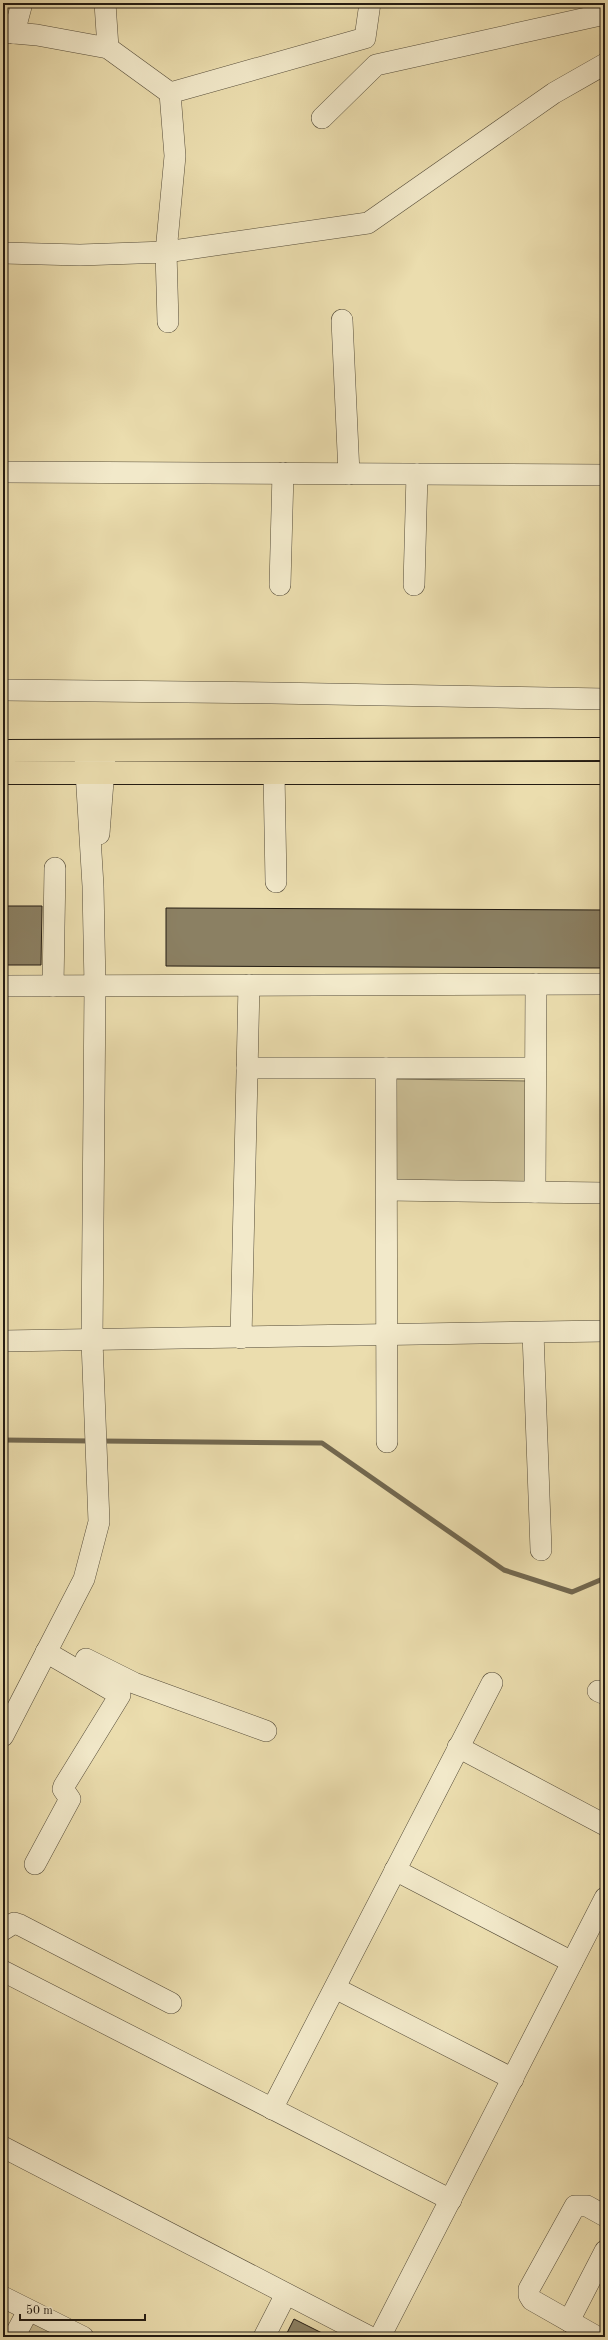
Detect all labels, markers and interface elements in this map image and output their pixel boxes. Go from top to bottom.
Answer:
scale bar [20,2296,145,2322]
text: 50 m [26,2304,53,2317]

